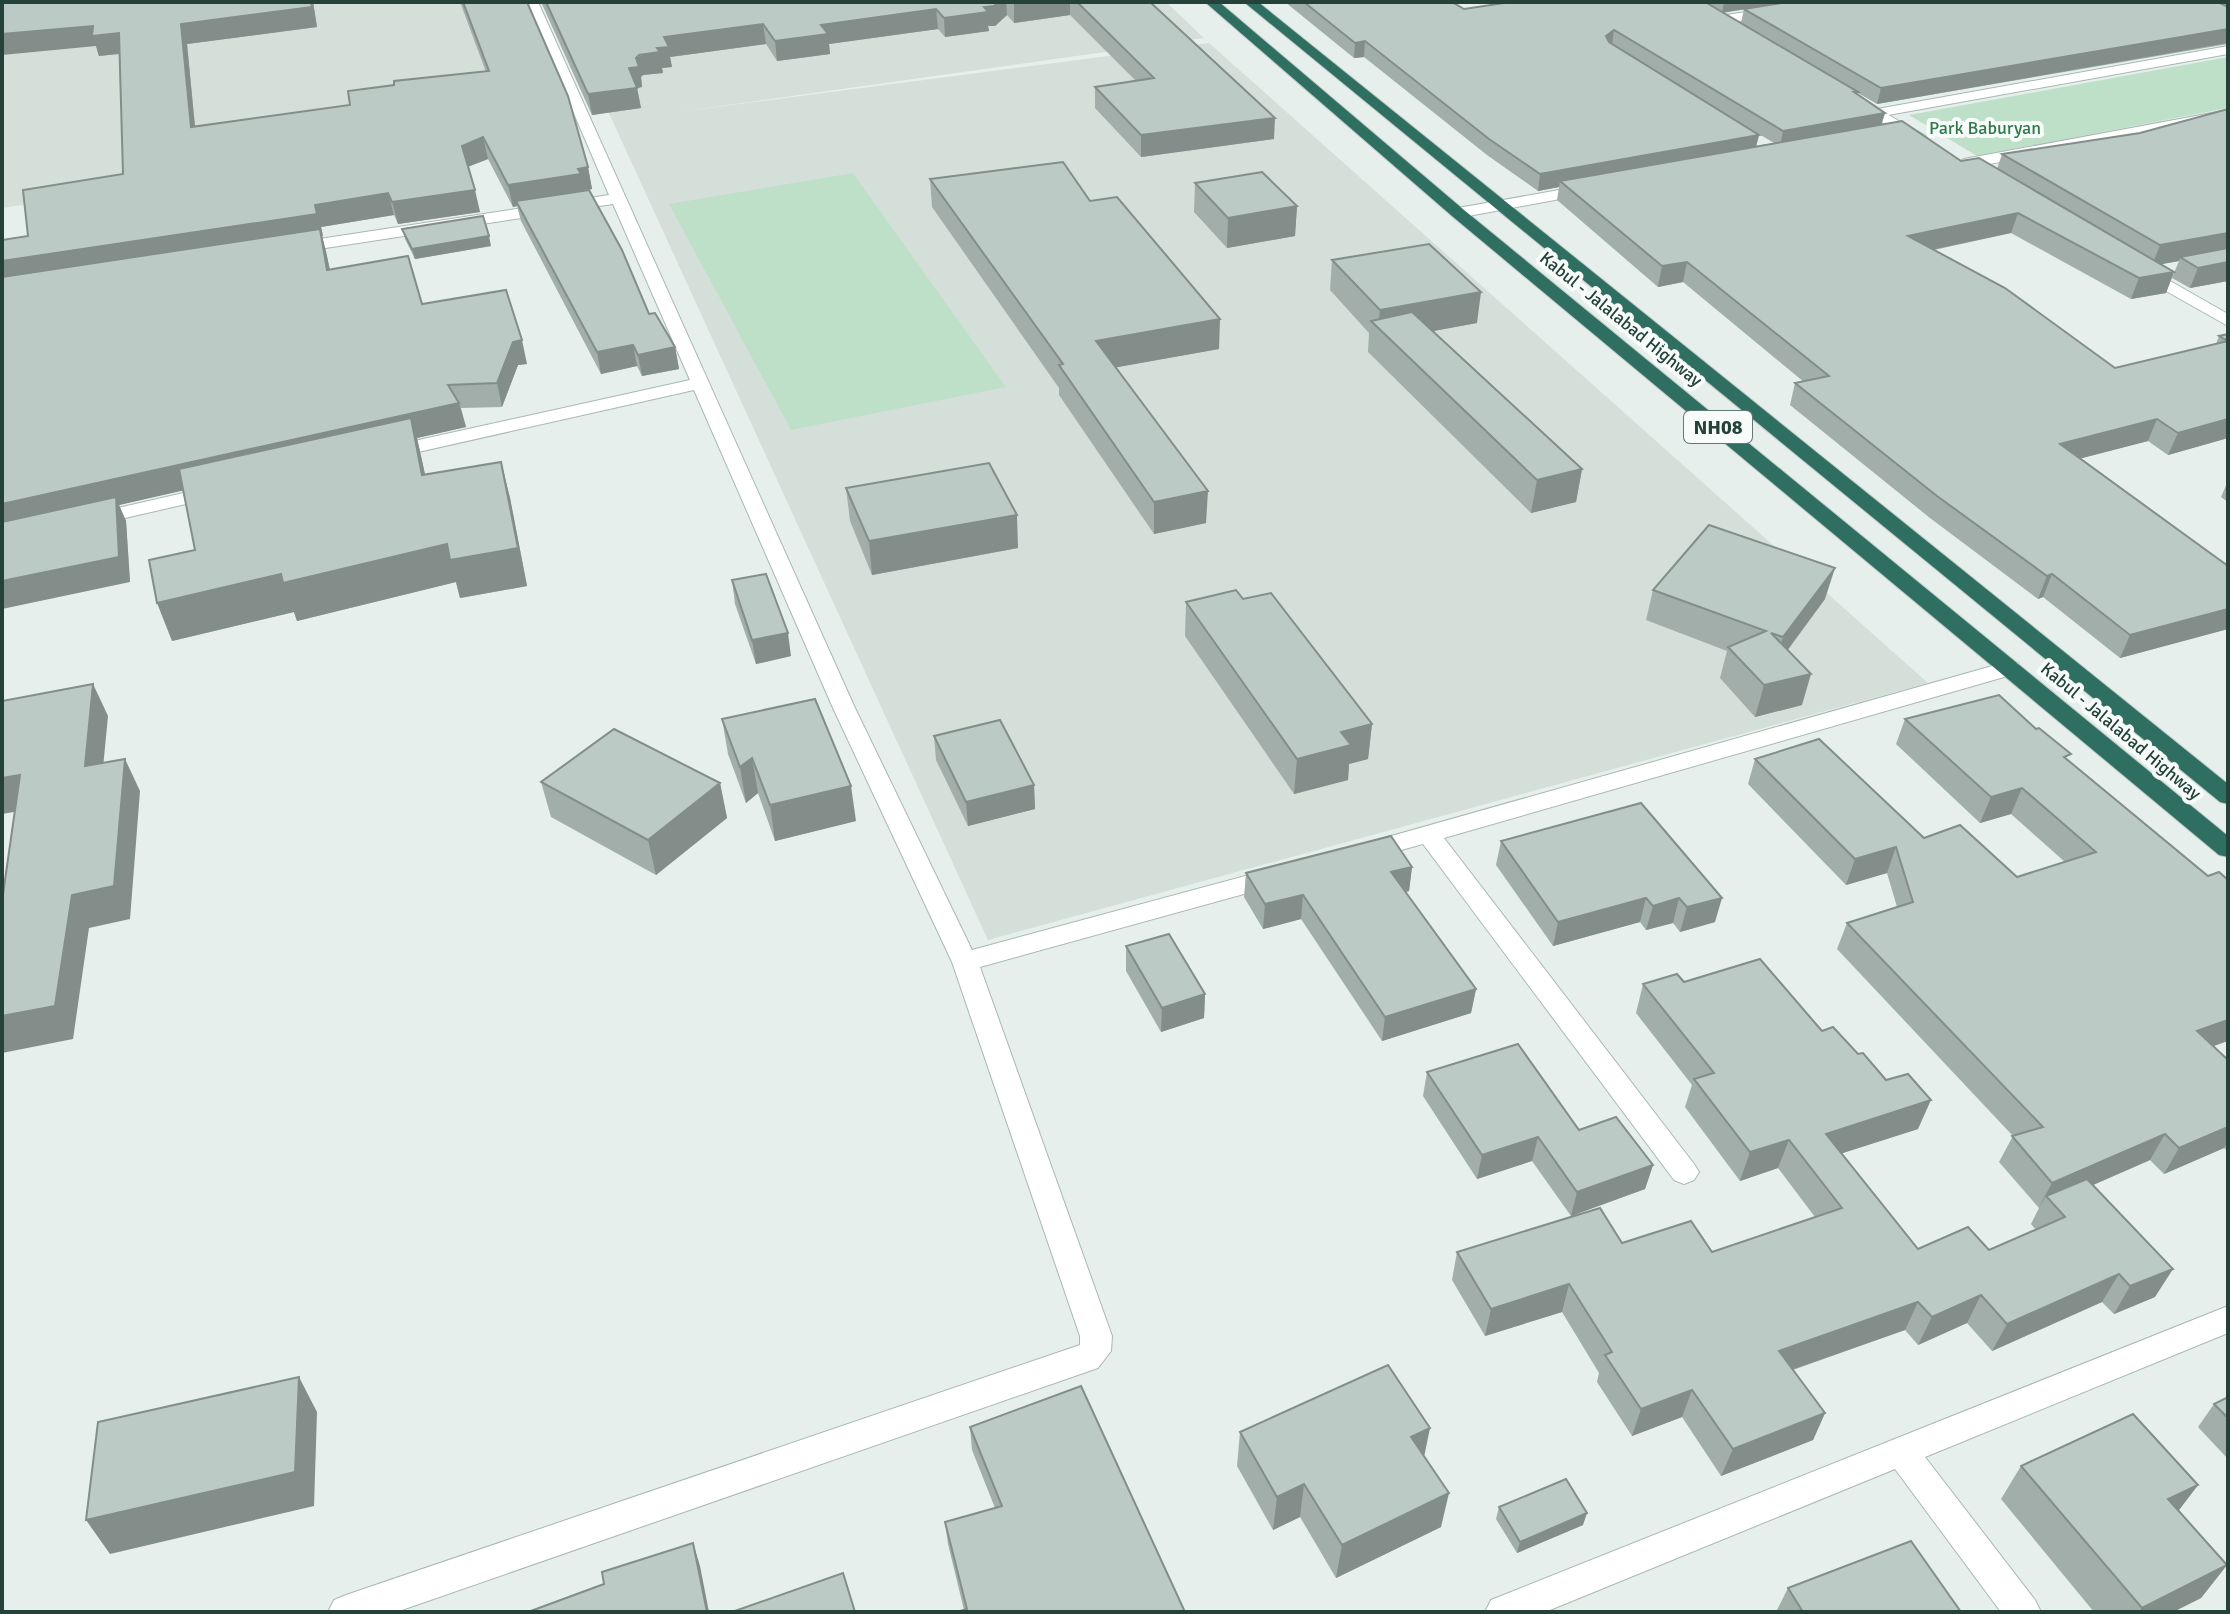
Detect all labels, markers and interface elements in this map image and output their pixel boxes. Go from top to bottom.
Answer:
park label: Park Baburyan [1929,117,2041,139]
street label: Kabul - Jalalabad Highway [1535,247,1707,392]
road number: NH08 [1684,411,1752,443]
street label: Kabul - Jalalabad Highway [2036,657,2206,805]

